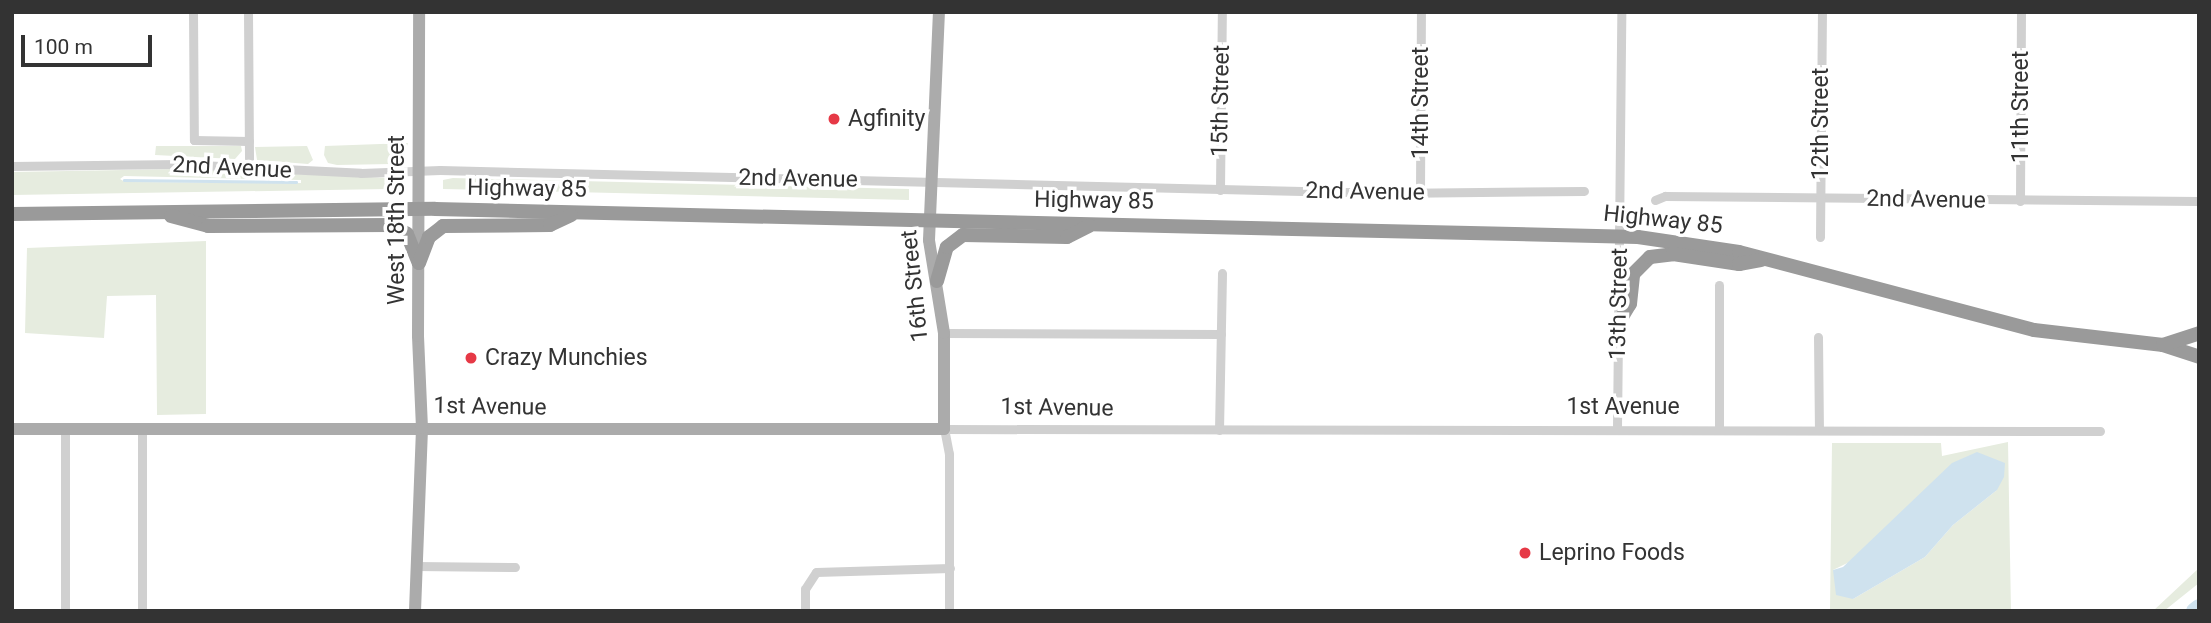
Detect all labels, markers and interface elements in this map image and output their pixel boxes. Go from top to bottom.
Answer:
scale bar [24,21,156,65]
text: 100 m [34,35,93,59]
street label: 15th Street [1206,45,1236,157]
street label: 14th Street [1407,47,1435,159]
street label: 11th Street [2007,51,2035,163]
street label: 12th Street [1807,68,1835,180]
place label: Agfinity [848,105,925,133]
marker: Agfinity [826,111,842,127]
street label: West 18th Street [383,135,411,305]
street label: 2nd Avenue [172,151,292,185]
street label: 2nd Avenue [738,164,858,194]
street label: Highway 85 [467,174,587,204]
street label: 2nd Avenue [1305,177,1425,207]
street label: 2nd Avenue [1866,185,1986,215]
street label: Highway 85 [1034,186,1154,216]
street label: Highway 85 [1602,200,1724,240]
street label: 16th Street [895,229,935,343]
street label: 13th Street [1604,248,1634,360]
place label: Crazy Munchies [485,344,648,372]
marker: Crazy Munchies [463,350,479,366]
street label: 1st Avenue [433,392,547,422]
street label: 1st Avenue [1000,393,1114,423]
street label: 1st Avenue [1566,393,1680,421]
place label: Leprino Foods [1539,539,1685,567]
marker: Leprino Foods [1517,545,1533,561]

